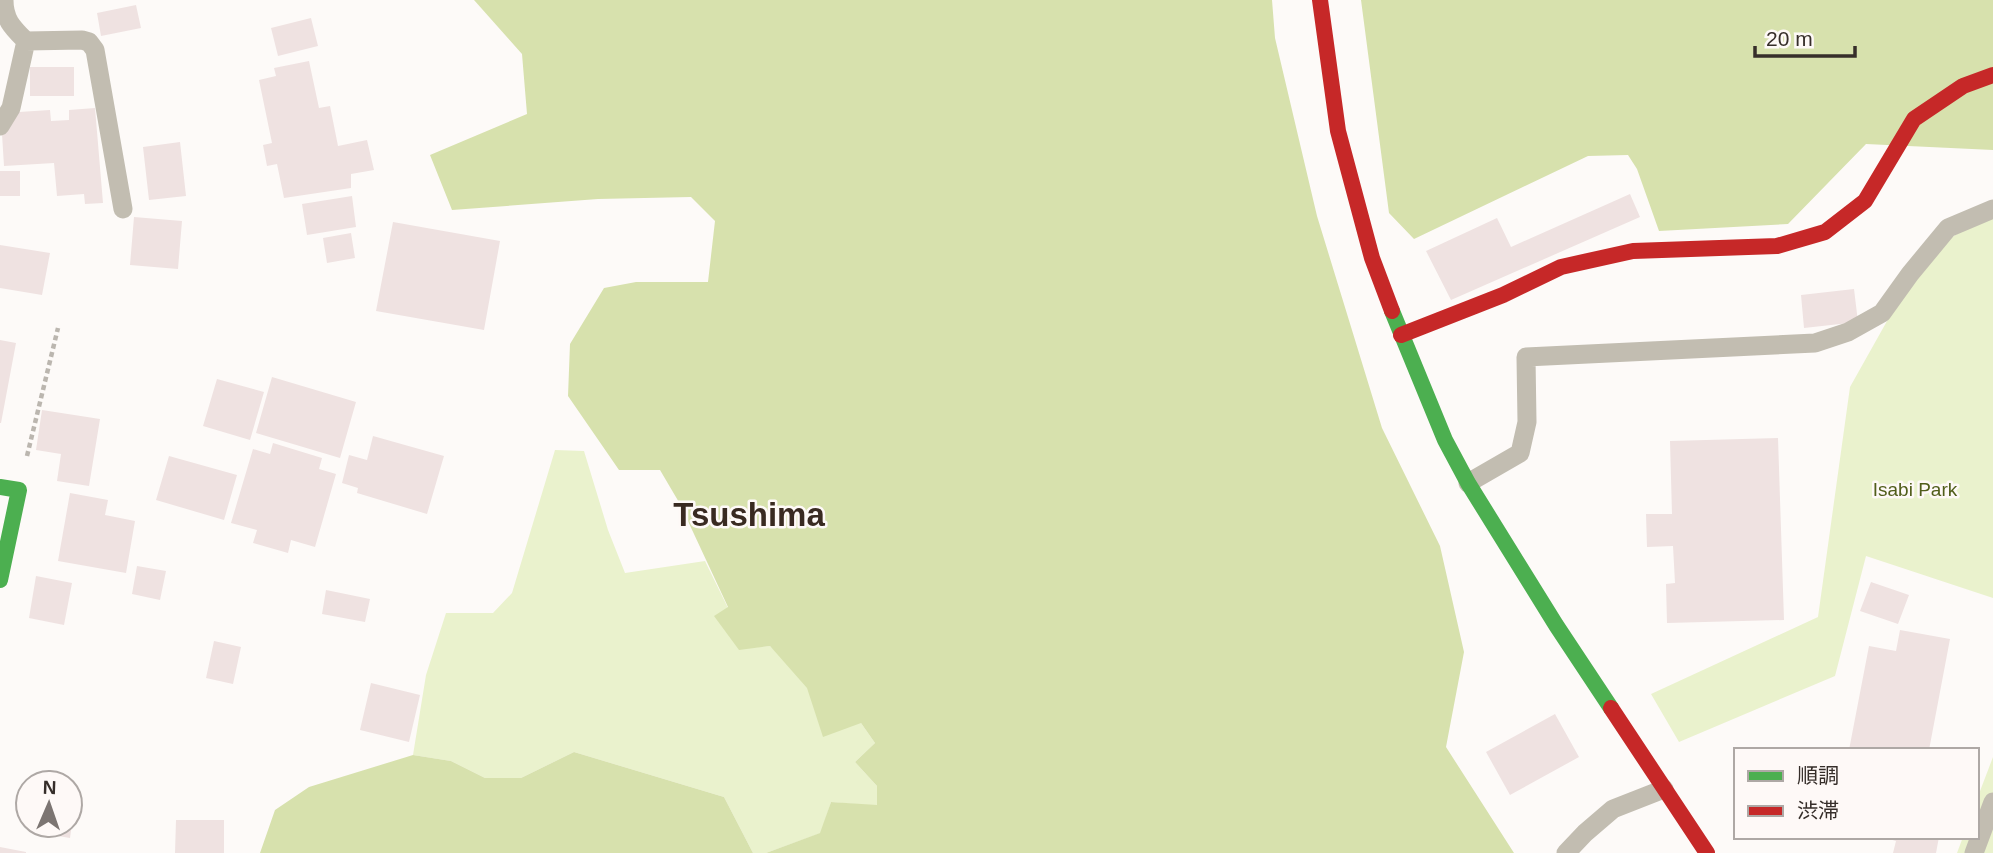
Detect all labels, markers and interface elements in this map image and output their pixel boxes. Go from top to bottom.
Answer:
scale bar [1755,14,1855,58]
text: 20 m [1766,27,1813,50]
park label: Isabi Park [1873,479,1958,500]
district label: Tsushima [673,496,825,533]
legend [1734,748,1979,839]
text: 順調 [1797,764,1839,787]
north arrow [14,769,84,839]
text: N [42,777,57,798]
text: 渋滞 [1797,799,1839,822]

